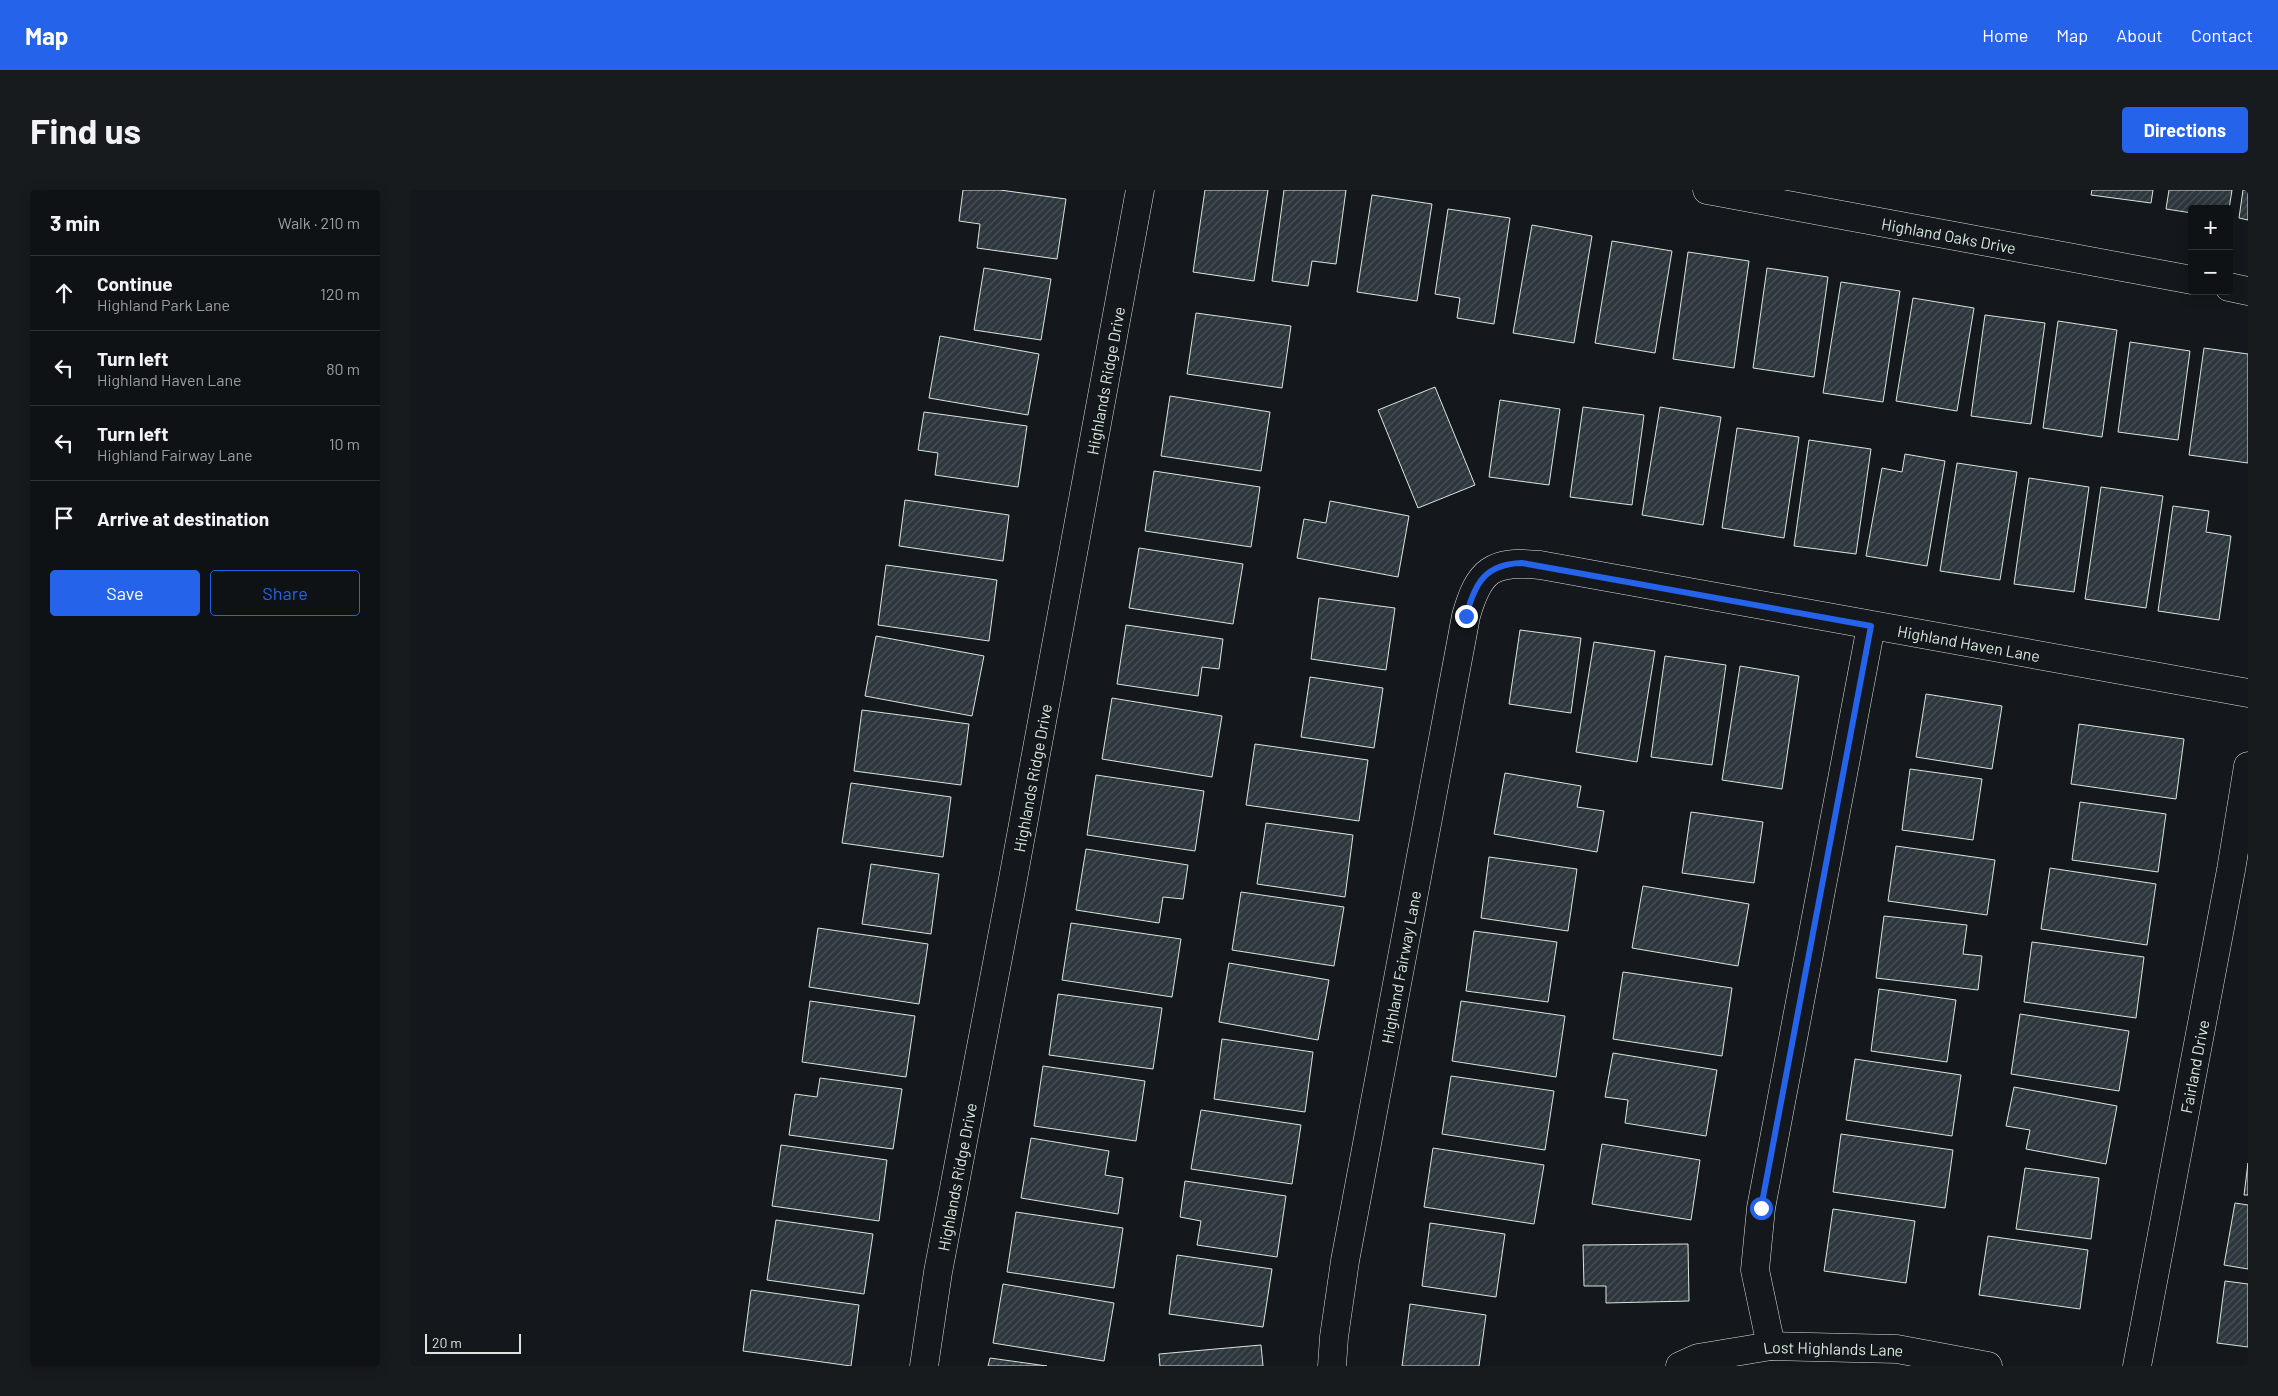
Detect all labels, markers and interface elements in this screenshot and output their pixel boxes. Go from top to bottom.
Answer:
text: Map [25,21,68,50]
text: Home [1982,24,2028,46]
text: Map [2056,24,2088,46]
text: About [2116,24,2163,46]
text: Contact [2191,24,2253,46]
button: Directions [2122,107,2248,153]
text: Find us [30,109,141,151]
map controls [2188,205,2233,295]
button: + [2188,205,2233,250]
text: 3 min [50,210,100,235]
text: Walk · 210 m [278,213,360,232]
street label: Highland Oaks Drive [1880,213,2018,257]
button: − [2188,250,2233,295]
text: Continue [97,272,173,295]
icon: ahead [50,279,78,307]
text: 120 m [320,284,360,303]
text: Highland Park Lane [97,295,230,314]
street label: Highlands Ridge Drive [1082,305,1128,456]
text: Turn left [97,347,168,370]
icon: left [50,354,78,382]
text: 80 m [326,359,360,378]
text: Highland Haven Lane [97,370,242,389]
text: Turn left [97,422,168,445]
icon: left [50,429,78,457]
text: 10 m [329,434,360,453]
text: Highland Fairway Lane [97,445,252,464]
icon: arrive [50,504,78,532]
text: Arrive at destination [97,507,269,530]
button: Save [50,570,200,616]
button: Share [210,570,360,616]
route end [1455,605,1478,628]
street label: Highland Haven Lane [1896,620,2042,665]
street label: Highlands Ridge Drive [1009,702,1055,854]
street label: Highland Fairway Lane [1376,889,1424,1045]
street label: Fairland Drive [2176,1018,2212,1115]
street label: Highlands Ridge Drive [933,1101,980,1252]
route start [1750,1197,1773,1220]
scale bar [425,1331,521,1354]
text: 20 m [432,1334,462,1351]
street label: Lost Highlands Lane [1762,1336,1905,1360]

